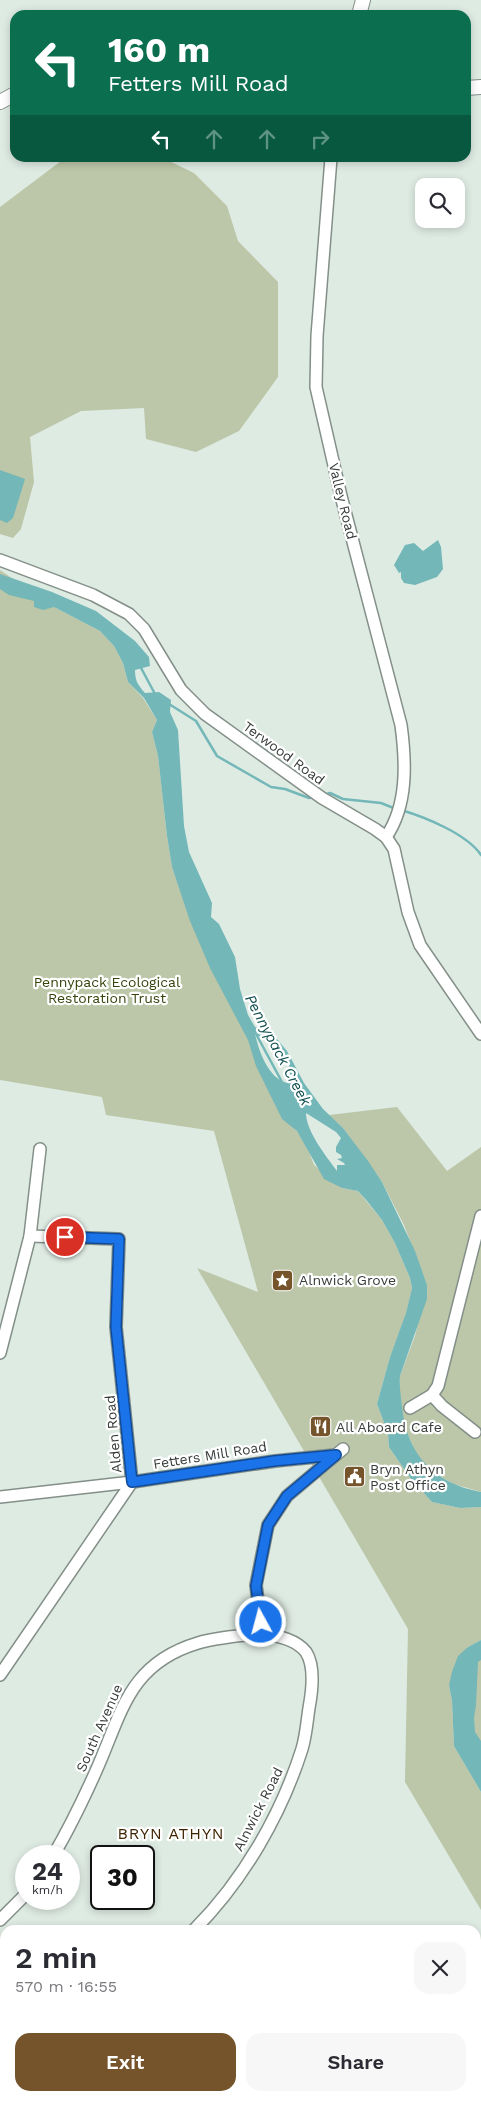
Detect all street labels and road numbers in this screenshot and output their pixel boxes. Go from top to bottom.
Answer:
street label: Valley Road [326,461,360,541]
street label: Terwood Road [240,718,328,788]
street label: Alden Road [102,1394,124,1474]
street label: Fetters Mill Road [152,1438,268,1472]
street label: South Avenue [73,1682,125,1774]
street label: Alnwick Road [230,1764,286,1854]

